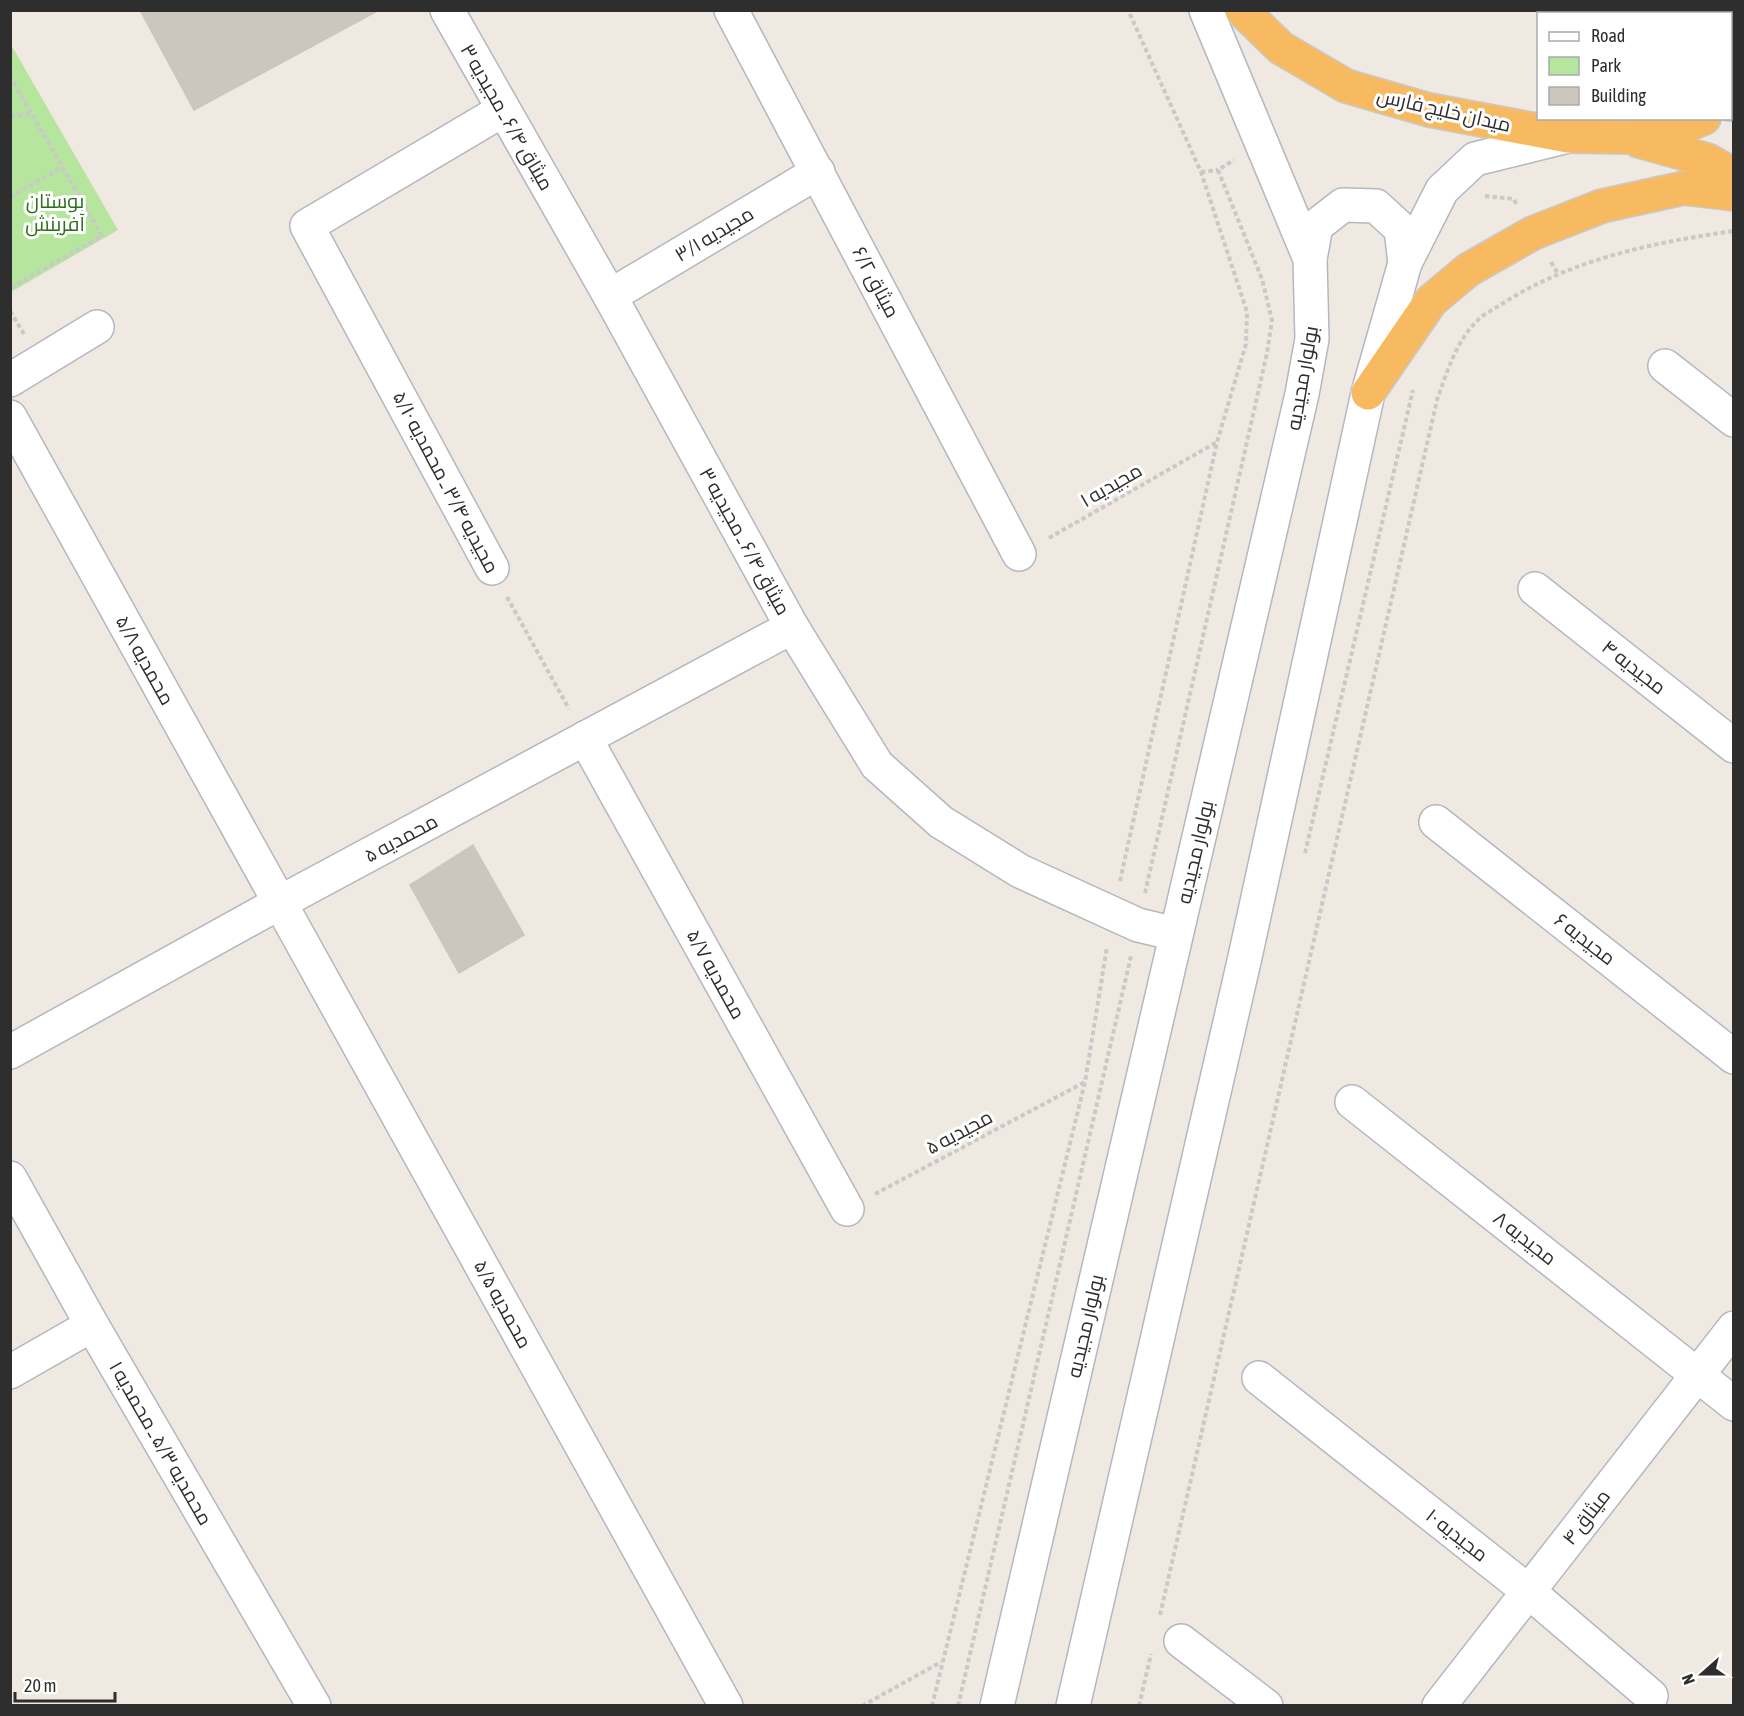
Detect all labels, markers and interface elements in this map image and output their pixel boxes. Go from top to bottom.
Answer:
legend [1537,12,1732,120]
text: Road [1591,25,1625,46]
street label: میثاق ۶/۴ ـ مجیدیه ۳ [454,39,559,195]
text: Park [1591,55,1621,76]
street label: میدان خلیج فارس [1374,83,1513,139]
text: Building [1591,85,1646,106]
park label: بوستان آفرینش [25,189,85,237]
street label: مجیدیه ۳/۱ [670,201,757,266]
street label: میثاق ۶/۲ [846,242,905,322]
street label: بولوار مجیدیه [1281,324,1323,432]
street label: مجیدیه ۳/۴ ـ محمدیه ۵/۱۰ [389,387,504,577]
street label: مجیدیه ۱ [1076,458,1146,511]
street label: میثاق ۶/۴ ـ مجیدیه ۳ [694,463,796,620]
street label: محمدیه ۵/۸ [111,611,179,709]
street label: مجیدیه ۴ [1598,635,1671,699]
street label: بولوار مجیدیه [1171,798,1219,906]
street label: محمدیه ۵ [360,809,441,866]
street label: مجیدیه ۶ [1550,908,1620,969]
street label: محمدیه ۵/۷ [682,925,750,1023]
street label: مجیدیه ۵ [922,1104,996,1159]
street label: مجیدیه ۸ [1489,1206,1561,1269]
street label: محمدیه ۵/۵ [470,1256,537,1352]
street label: بولوار مجیدیه [1061,1272,1109,1380]
street label: محمدیه ۵/۳ ـ محمدیه ۱ [105,1357,218,1529]
street label: میثاق ۴ [1557,1484,1616,1550]
street label: مجیدیه ۱۰ [1422,1503,1493,1566]
north arrow [1672,1644,1732,1704]
scale bar [15,1665,116,1703]
text: N [1678,1672,1698,1687]
text: 20 m [24,1675,56,1696]

